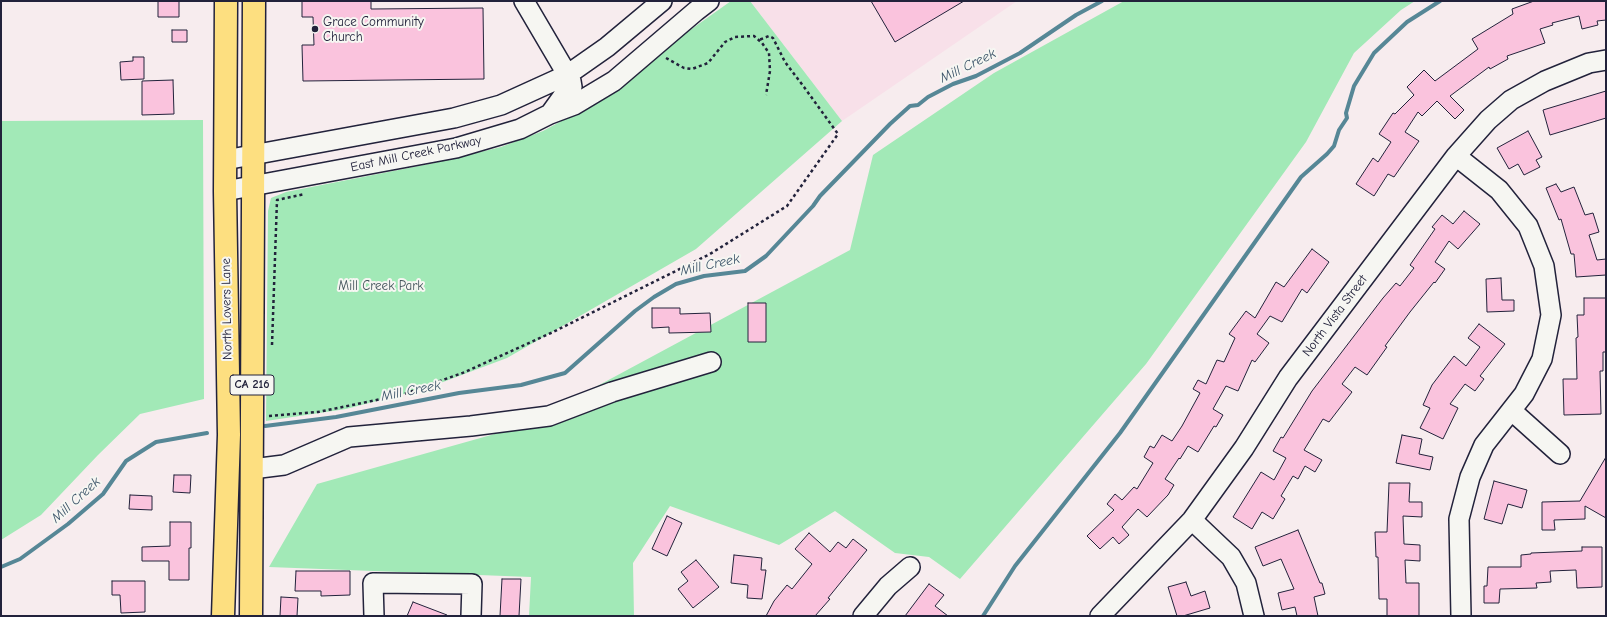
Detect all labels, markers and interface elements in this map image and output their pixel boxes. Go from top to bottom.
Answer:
place label: Grace Community Church [323,14,424,45]
marker: Grace Community Church [310,24,320,34]
water label: Mill Creek [937,45,999,87]
street label: East Mill Creek Parkway [349,133,483,175]
water label: Mill Creek [679,251,741,279]
street label: North Lovers Lane [218,258,236,360]
street label: North Vista Street [1299,272,1371,360]
park label: Mill Creek Park [338,278,424,294]
road number: CA 216 [230,375,274,395]
water label: Mill Creek [380,377,442,405]
water label: Mill Creek [48,474,104,526]

